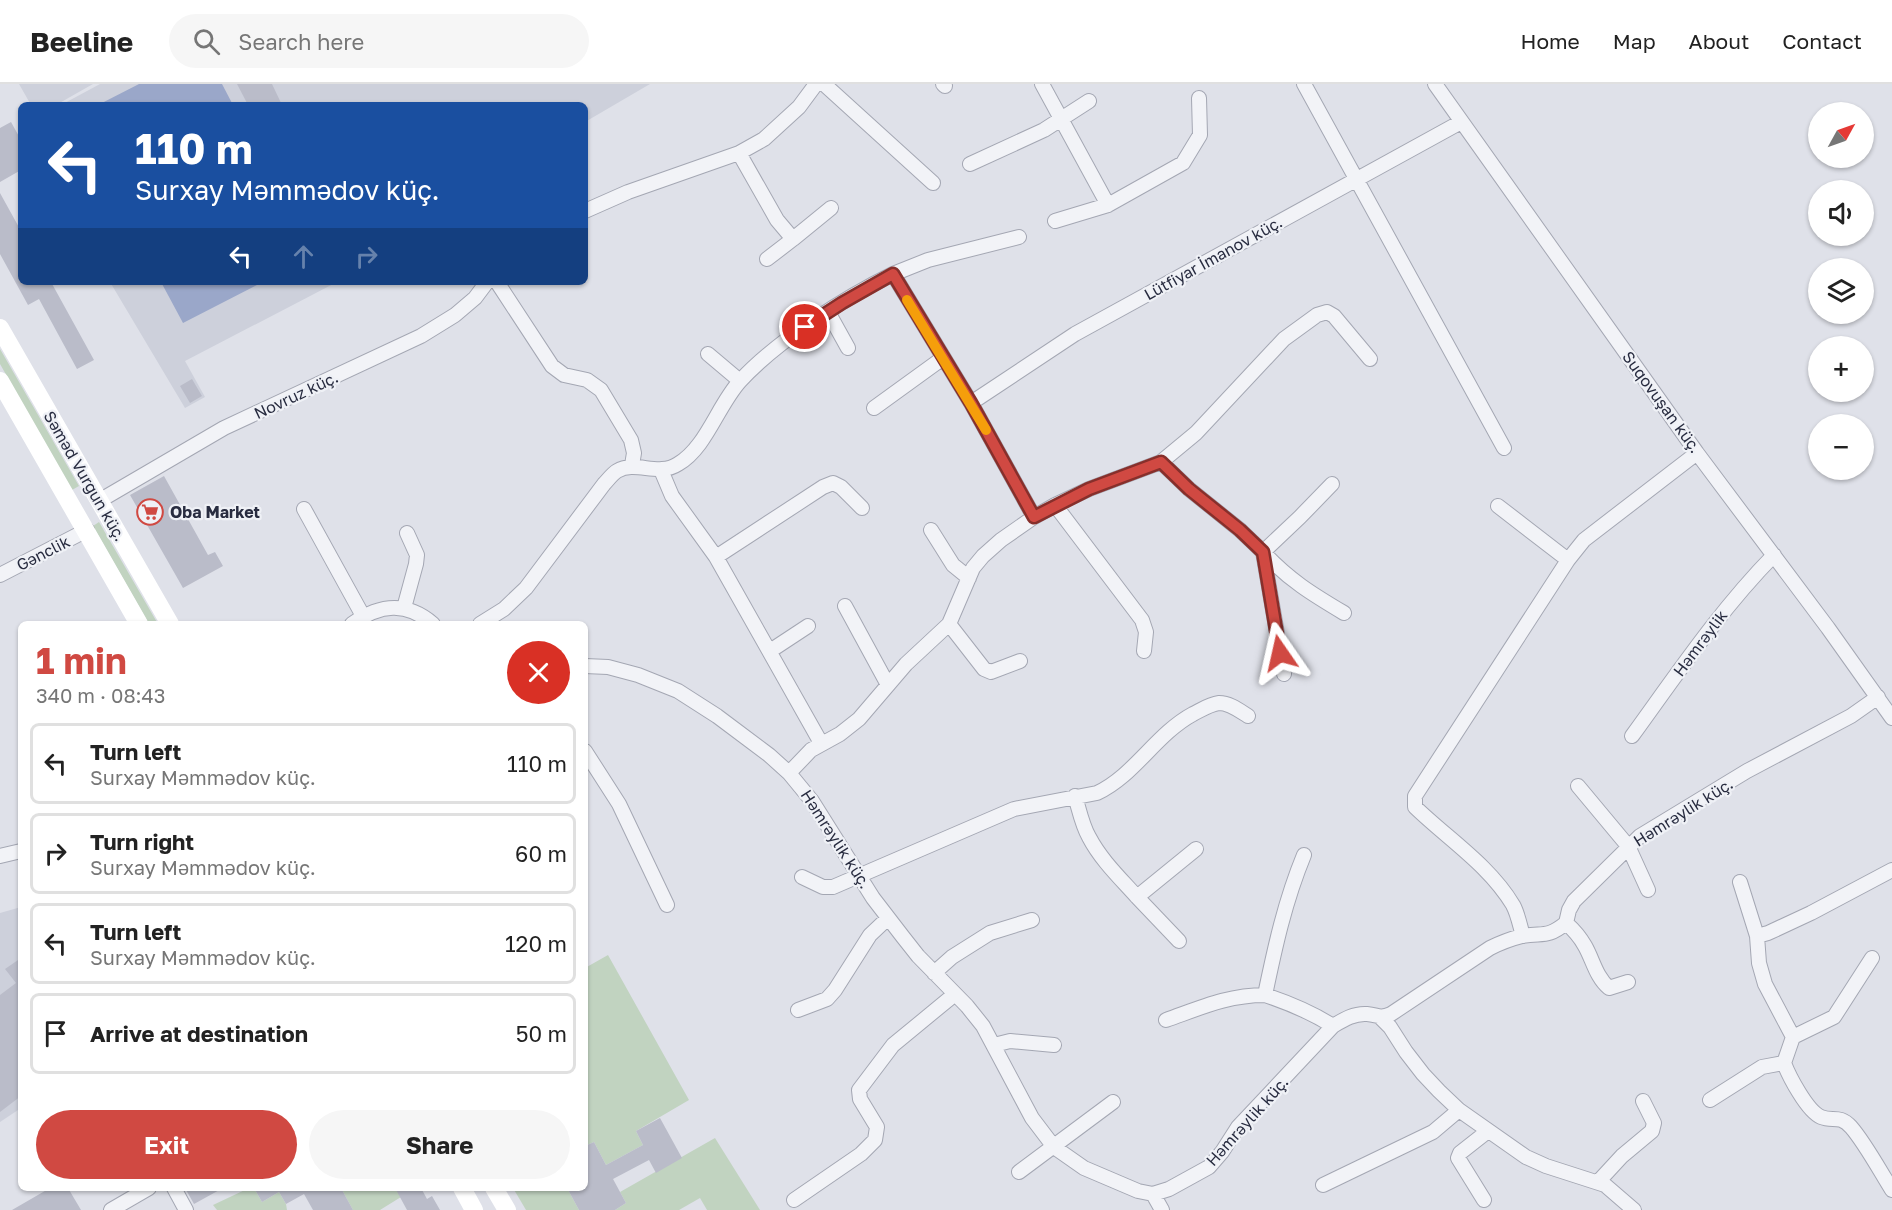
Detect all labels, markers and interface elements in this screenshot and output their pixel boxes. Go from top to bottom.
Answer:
search box [169,14,589,68]
text: Beeline [30,25,133,58]
icon: search [190,25,223,58]
text: Search here [238,28,364,55]
text: Home [1520,28,1580,54]
text: Map [1613,28,1656,54]
text: About [1689,28,1749,54]
text: Contact [1782,28,1862,54]
north arrow [1808,102,1874,168]
map controls [1808,102,1874,480]
text: 110 m [135,123,253,173]
icon: left [36,126,114,204]
text: Surxay Məmmədov küç. [135,174,440,206]
button: sound [1808,180,1874,246]
street label: Lütfiyar İmanov küç. [1140,212,1286,304]
icon: left [224,240,257,273]
icon: ahead [287,240,320,273]
icon: right [350,240,383,273]
button: layers [1808,258,1874,324]
pin [779,301,830,352]
icon: arrive [788,310,821,343]
button: + [1808,336,1874,402]
street label: Suqovuşan küç. [1618,347,1706,457]
street label: Novruz küç. [251,367,341,423]
street label: Səməd Vurğun küç. [40,407,130,545]
button: − [1808,414,1874,480]
supermarket icon: Oba Market [135,497,165,527]
place label: Oba Market [170,502,260,522]
street label: Gənclik [13,531,73,575]
street label: Həmrəylik [1669,606,1731,680]
position arrow [1248,621,1312,685]
text: 1 min [36,639,127,682]
button: close [507,641,570,704]
text: 340 m · 08:43 [36,683,166,707]
text: Turn left [90,738,181,765]
icon: left [39,747,72,780]
text: 110 m [507,750,567,777]
text: Surxay Məmmədov küç. [90,765,316,789]
street label: Həmrəylik küç. [1629,773,1737,851]
street label: Həmrəylik küç. [797,786,875,892]
text: Turn right [90,828,194,855]
icon: right [39,837,72,870]
text: 60 m [515,840,567,867]
text: Surxay Məmmədov küç. [90,855,316,879]
text: Turn left [90,918,181,945]
icon: left [39,927,72,960]
text: 120 m [505,930,567,957]
text: Surxay Məmmədov küç. [90,945,316,969]
icon: arrive [39,1017,72,1050]
text: Arrive at destination [90,1020,308,1047]
text: 50 m [516,1020,567,1047]
street label: Həmrəylik küç. [1202,1072,1292,1170]
button: Exit [36,1110,297,1179]
button: Share [309,1110,570,1179]

